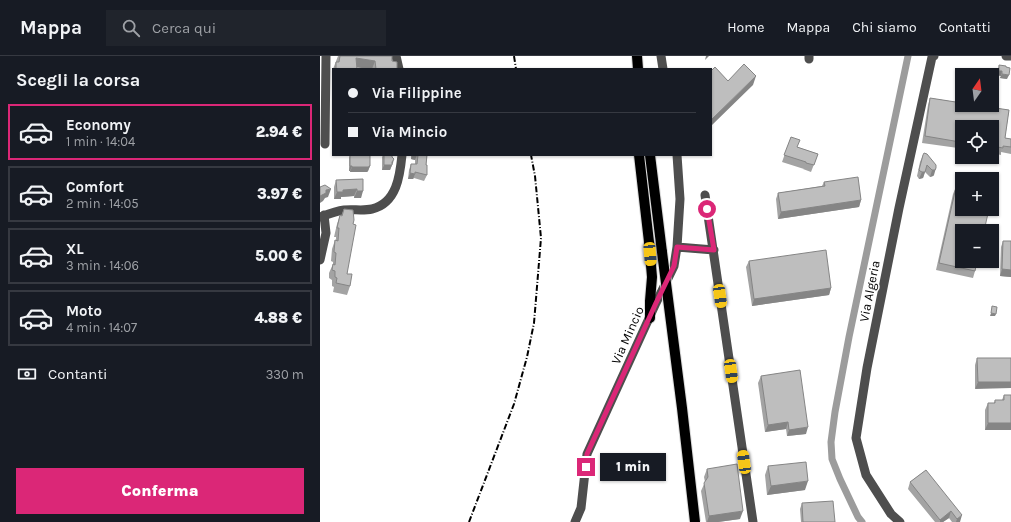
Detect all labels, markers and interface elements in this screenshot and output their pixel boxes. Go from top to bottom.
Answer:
search box [106,10,386,46]
text: Mappa [20,17,82,39]
icon: search [120,17,142,39]
text: Cerca qui [152,19,216,37]
text: Home [727,19,764,36]
text: Mappa [786,19,830,36]
text: Chi siamo [852,19,917,36]
text: Contatti [939,19,991,36]
north arrow [955,68,999,112]
map controls [955,68,999,268]
text: Scegli la corsa [16,69,140,91]
text: Via Filippine [372,84,462,102]
icon: car [18,114,54,150]
text: Economy [66,116,131,134]
button: locate [955,120,999,164]
text: 2.94 € [256,123,302,141]
text: Via Mincio [372,123,447,141]
text: 1 min · 14:04 [66,134,135,149]
button: + [955,172,999,216]
icon: car [18,176,54,212]
text: Comfort [66,178,124,196]
text: 3.97 € [257,185,302,203]
text: 2 min · 14:05 [66,196,139,211]
route start [698,200,716,218]
button: − [955,224,999,268]
icon: car [18,238,54,274]
text: XL [66,240,84,258]
car [643,242,657,266]
text: 5.00 € [255,247,302,265]
text: 3 min · 14:06 [66,258,139,273]
street label: Via Algeria [856,259,883,323]
car [712,283,728,309]
icon: car [18,300,54,336]
text: Moto [66,302,102,320]
street label: Via Mincio [608,304,647,367]
text: 4.88 € [254,309,302,327]
text: 4 min · 14:07 [66,320,137,335]
car [723,358,739,384]
icon: cash [16,363,38,385]
text: Contanti [48,365,108,383]
text: 330 m [266,367,304,382]
car [736,449,752,475]
callout: 1 min [600,453,666,481]
route end [577,458,595,476]
text: 1 min [616,459,650,474]
button: Conferma [16,468,304,514]

